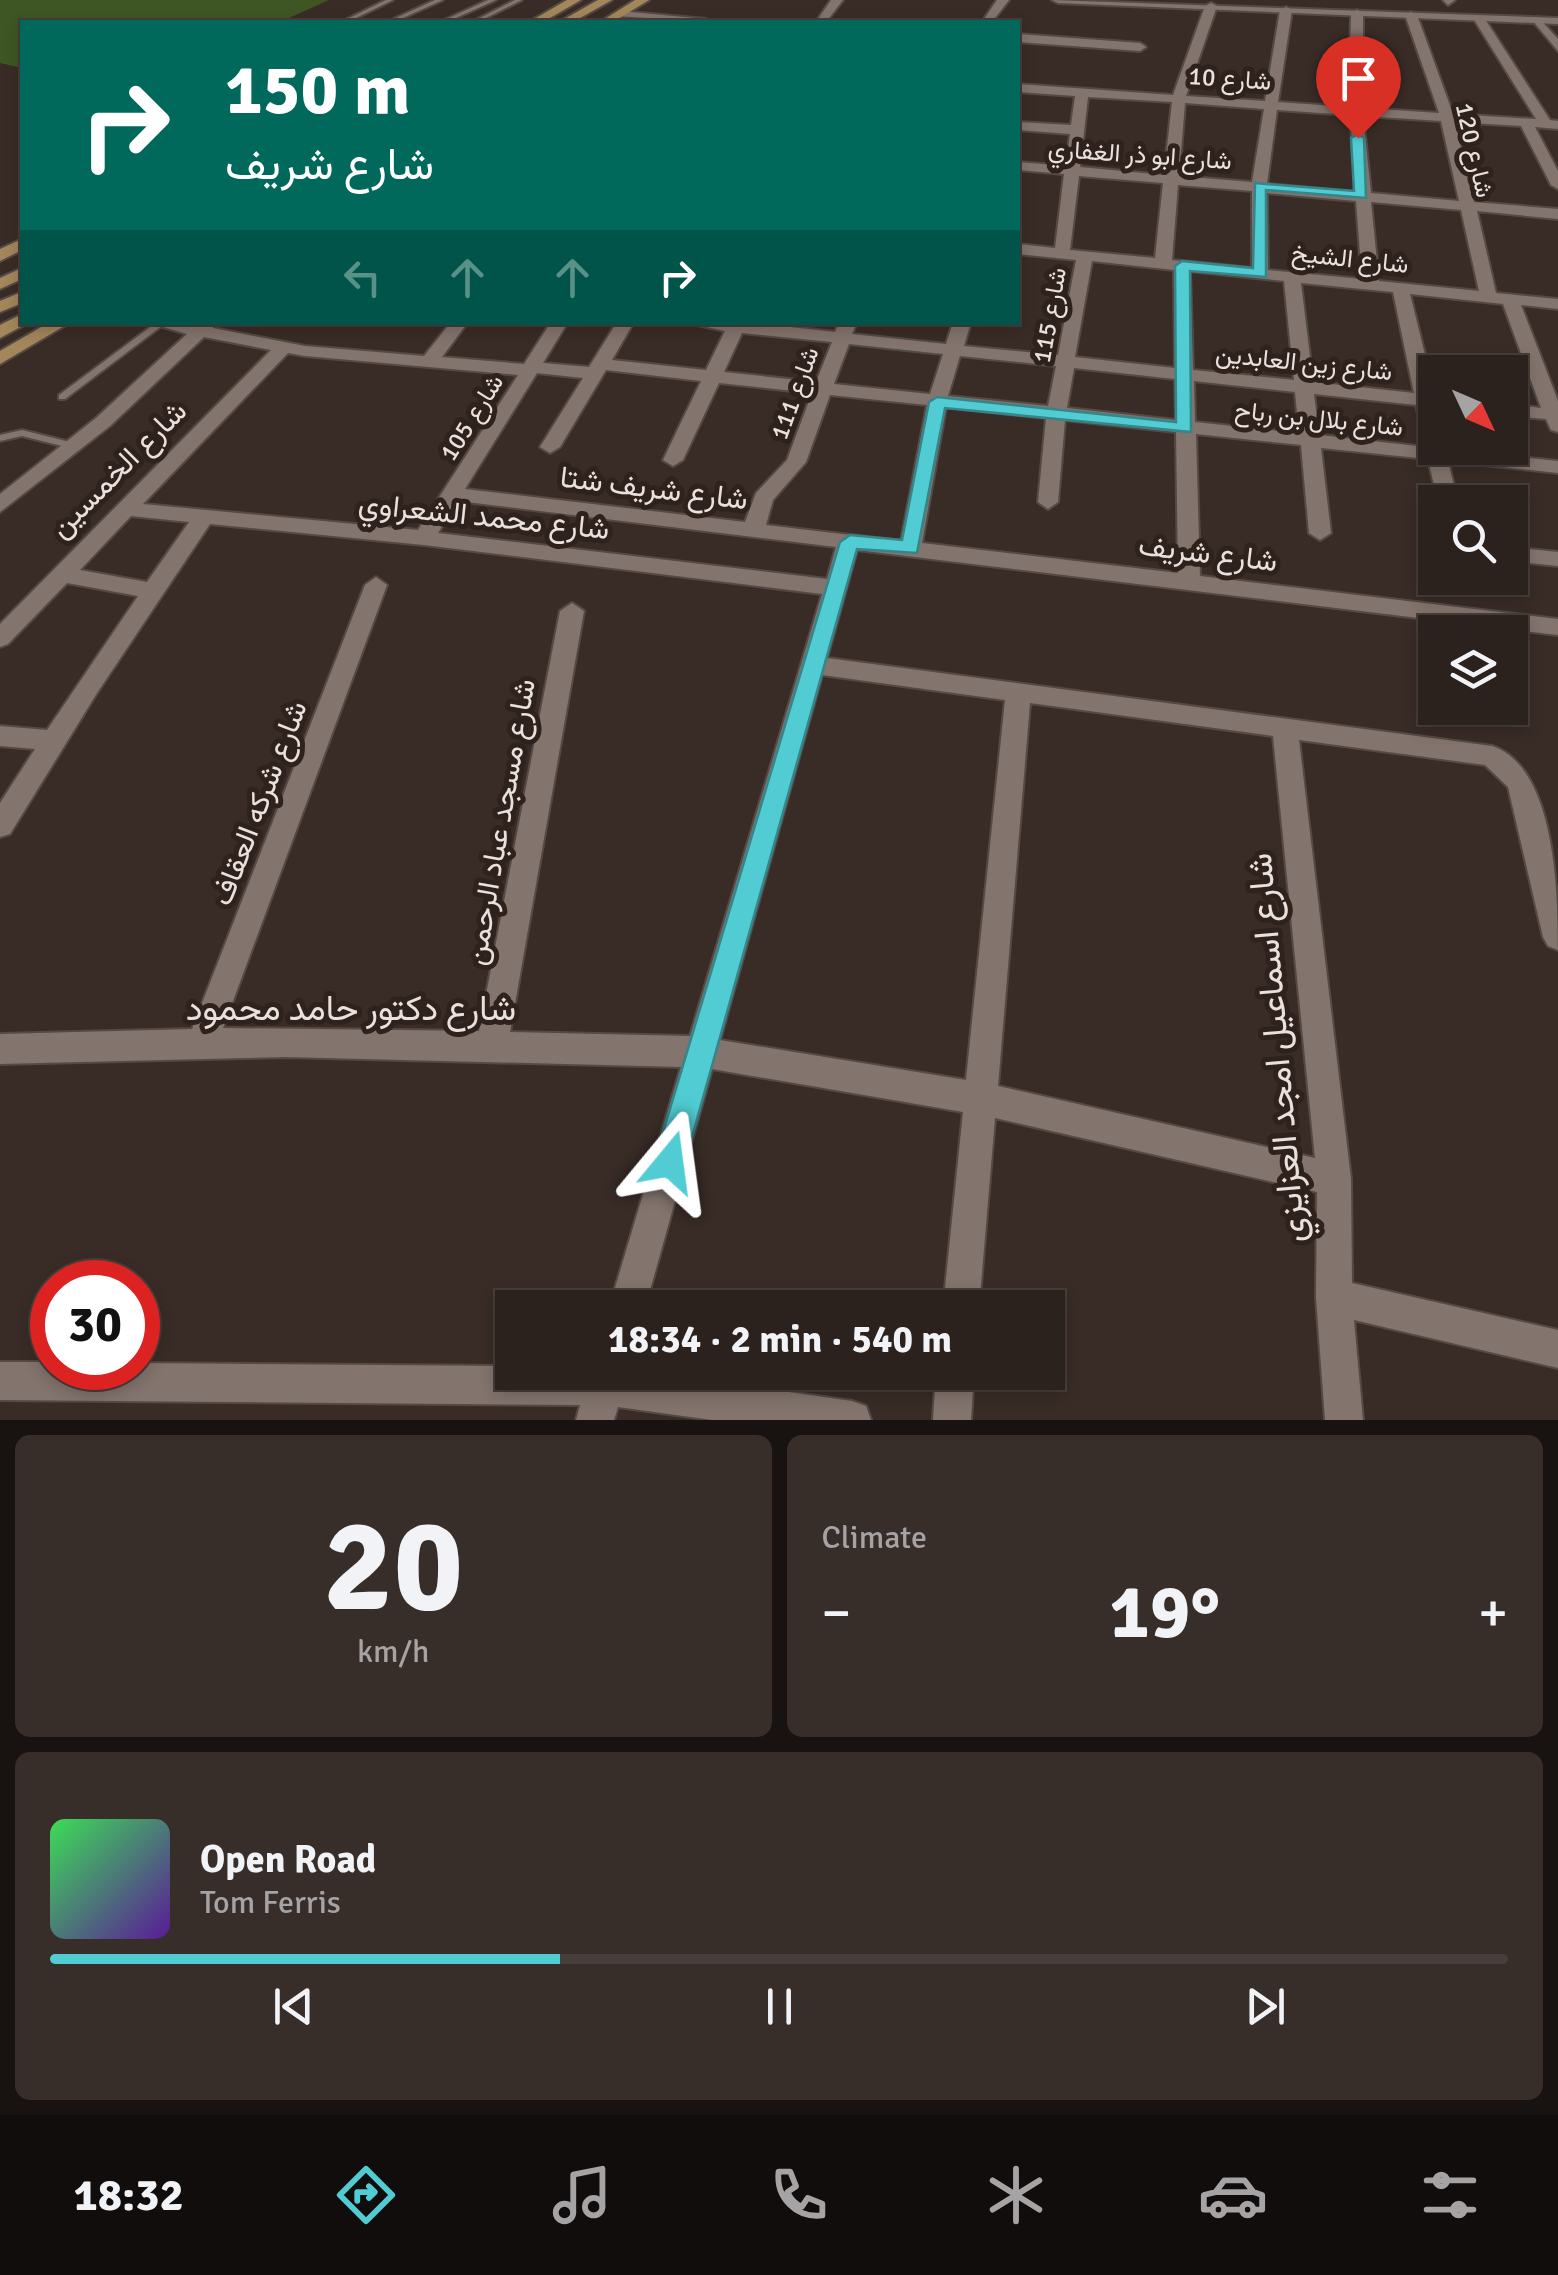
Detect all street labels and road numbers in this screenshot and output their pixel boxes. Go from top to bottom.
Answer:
street label: شارع 10 [1188,60,1272,98]
street label: شارع 120 [1448,100,1500,201]
street label: شارع ابو ذر الغفاري [1047,133,1233,181]
street label: شارع الشيخ [1290,237,1410,282]
street label: شارع 115 [1026,265,1074,365]
street label: شارع زين العابدين [1214,338,1394,388]
street label: شارع 111 [763,343,826,444]
street label: شارع 105 [433,368,511,467]
street label: شارع الخمسين [42,393,195,546]
street label: شارع بلال بن رباح [1233,394,1405,444]
street label: شارع شريف شتا [558,459,750,519]
street label: شارع محمد الشعراوي [356,485,611,553]
street label: شارع شريف [1136,527,1279,581]
street label: شارع مسجد عباد الرحمن [457,676,545,968]
street label: شارع شركه العقاف [203,696,316,911]
street label: شارع اسماعيل امجد العزايزي [1238,851,1322,1245]
street label: شارع دكتور حامد محمود [186,987,516,1032]

